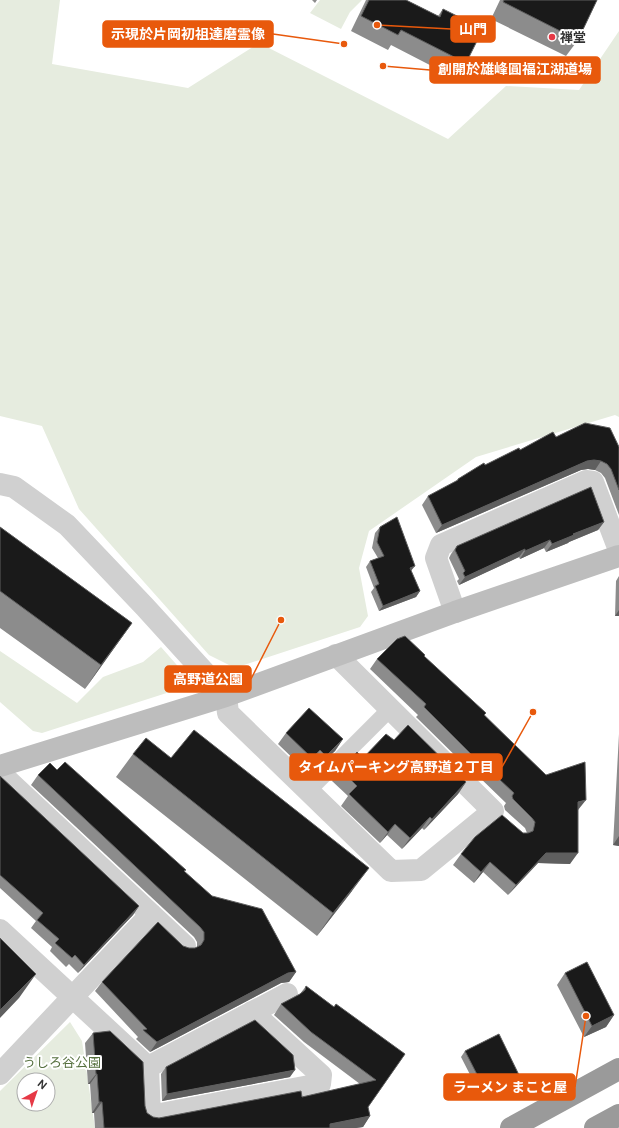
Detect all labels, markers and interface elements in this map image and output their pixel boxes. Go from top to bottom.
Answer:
callout: 山門 [451,16,495,42]
text: 山門 [459,20,487,38]
callout: 示現於片岡初祖達磨霊像 [103,21,273,47]
text: 示現於片岡初祖達磨霊像 [111,25,265,43]
place label: 禅堂 [560,29,586,46]
marker: 禅堂 [547,32,557,42]
callout: 創開於雄峰圓福江湖道場 [430,57,600,83]
text: 創開於雄峰圓福江湖道場 [438,60,592,78]
callout: 高野道公園 [165,666,251,692]
text: 高野道公園 [173,670,243,688]
callout: タイムパーキング高野道２丁目 [290,754,502,780]
text: タイムパーキング高野道２丁目 [298,758,494,776]
park label: うしろ谷公園 [23,1054,101,1071]
north arrow [16,1072,56,1112]
callout: ラーメン まこと屋 [444,1074,575,1100]
text: N [35,1076,50,1092]
text: ラーメン まこと屋 [453,1078,567,1096]

